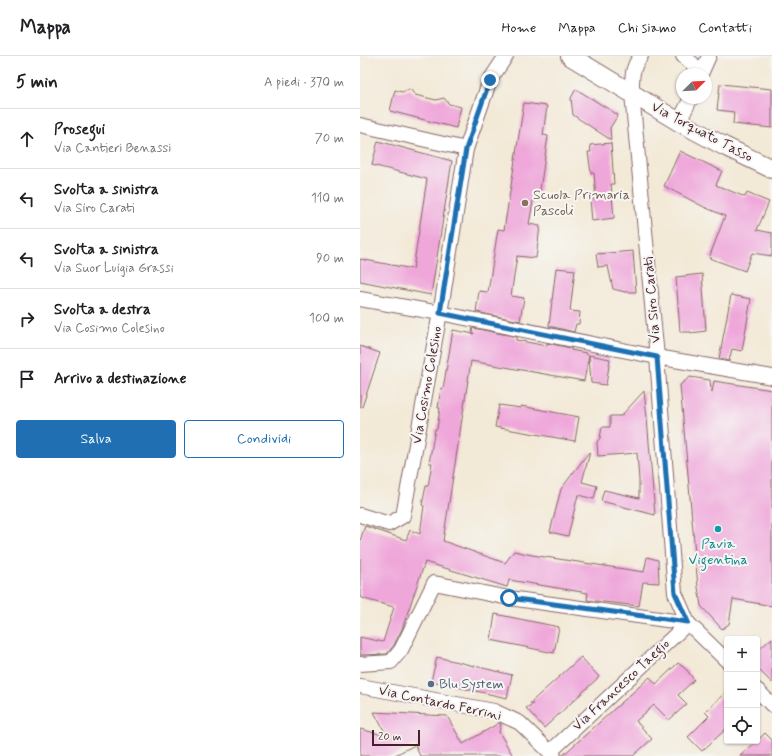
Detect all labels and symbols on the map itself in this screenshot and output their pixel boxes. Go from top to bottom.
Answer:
north arrow [676,68,712,104]
route end [481,71,499,89]
street label: Via Torquato Tasso [648,98,756,166]
place label: Scuola Primaria Pascoli [533,186,630,220]
marker: Scuola Primaria Pascoli [520,198,530,208]
street label: Via Siro Carati [639,256,665,344]
street label: Via Cosimo Colesino [408,325,446,445]
marker: Pavia Vigentina [713,524,723,534]
place label: Pavia Vigentina [688,535,748,571]
route start [500,589,518,607]
street label: Via Francesco Taegio [568,635,675,736]
place label: Blu System [439,675,504,693]
marker: Blu System [426,679,436,689]
street label: Via Contardo Ferrini [377,681,503,725]
scale bar [372,728,420,747]

